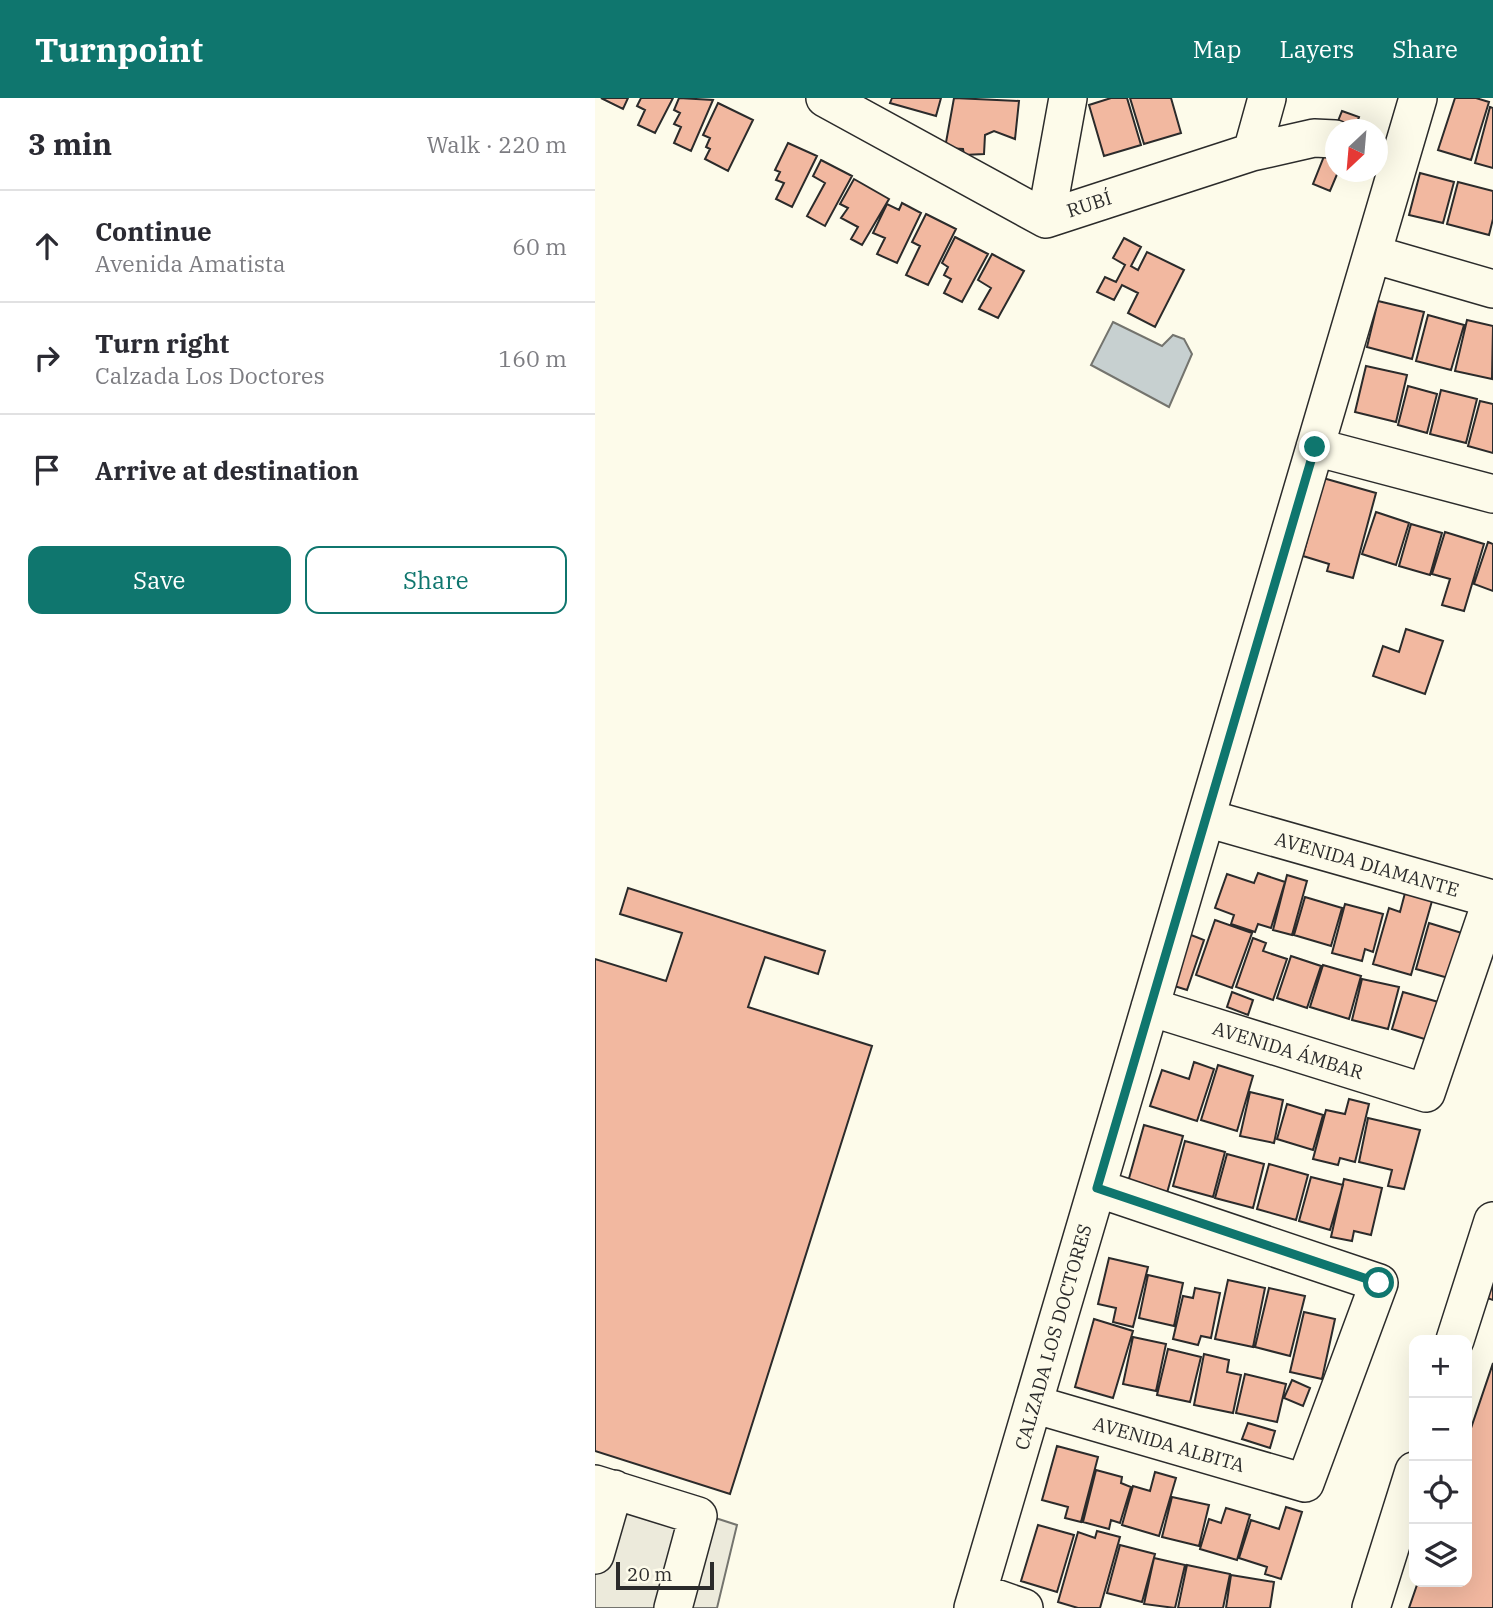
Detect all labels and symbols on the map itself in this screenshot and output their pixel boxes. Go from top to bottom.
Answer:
north arrow [1325,119,1388,182]
street label: RUBÍ [1064,186,1114,222]
route end [1299,431,1330,462]
street label: AVENIDA DIAMANTE [1272,826,1462,902]
street label: AVENIDA ÁMBAR [1210,1016,1366,1084]
street label: CALZADA LOS DOCTORES [1009,1221,1097,1453]
route start [1363,1267,1394,1298]
street label: AVENIDA ALBITA [1090,1411,1248,1477]
scale bar [616,1559,714,1591]

